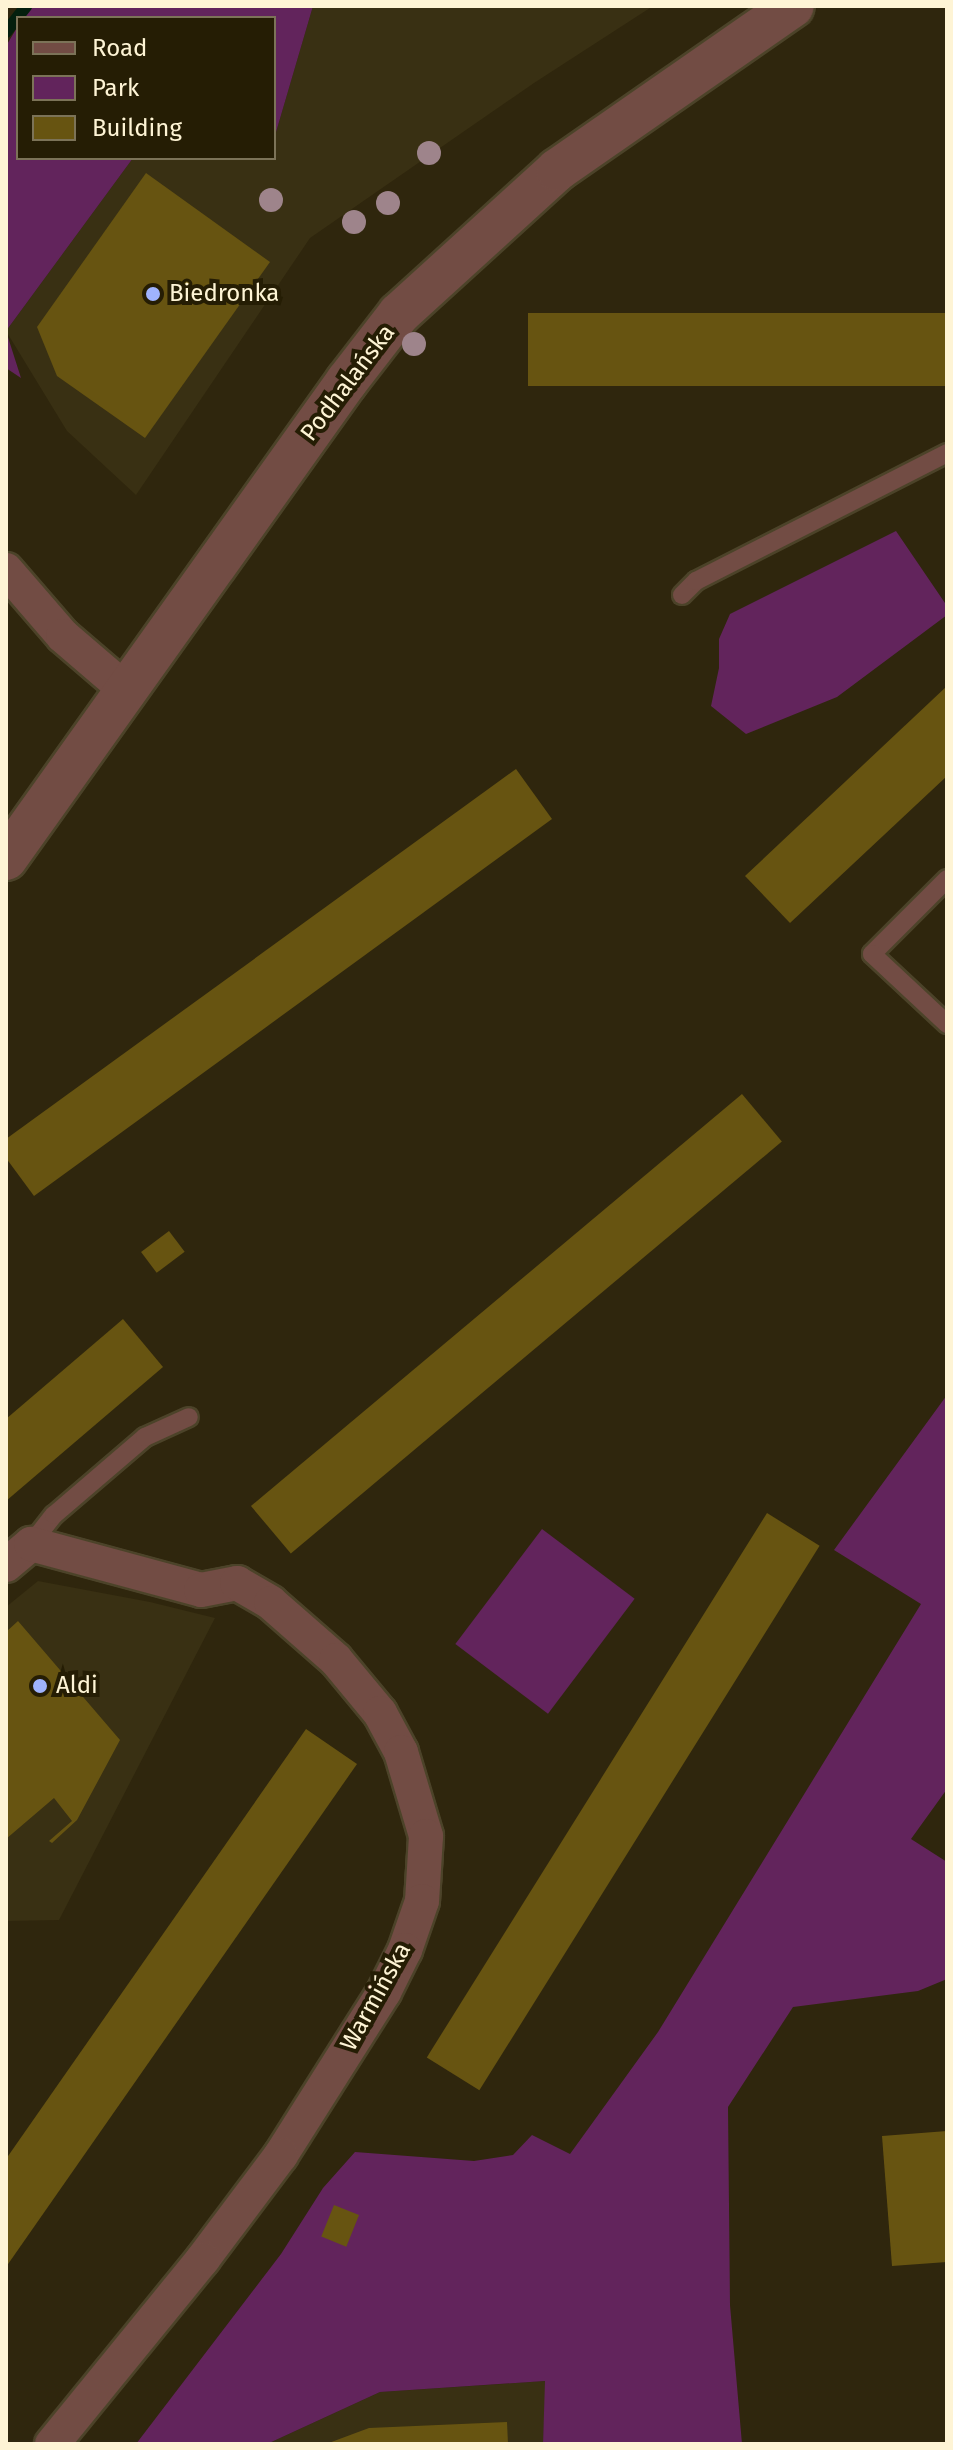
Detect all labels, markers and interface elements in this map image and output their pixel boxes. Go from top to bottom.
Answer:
legend [16,16,276,160]
text: Road [92,34,147,62]
text: Park [92,74,139,102]
text: Building [92,114,182,142]
place label: Biedronka [169,280,279,308]
marker: Biedronka [144,285,162,303]
street label: Podhalańska [295,319,401,447]
place label: Aldi [56,1672,98,1700]
marker: Aldi [31,1677,49,1695]
street label: Warmińska [335,1938,417,2056]

